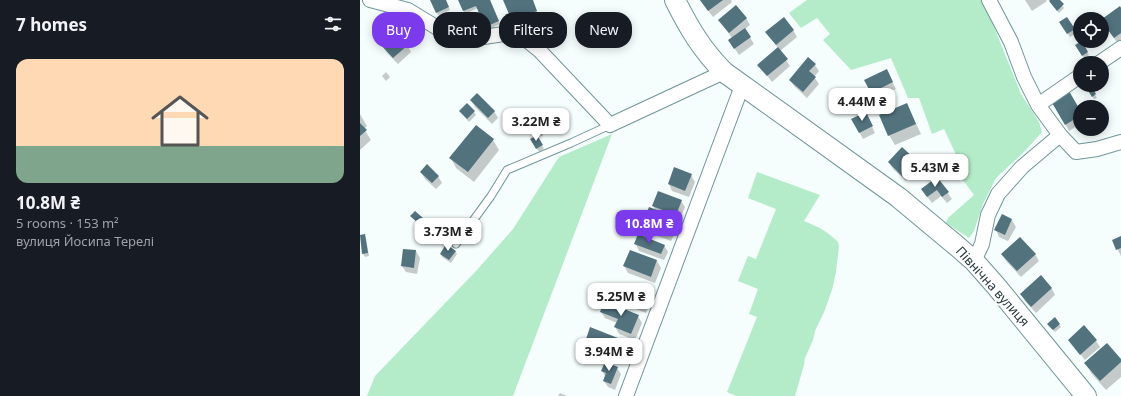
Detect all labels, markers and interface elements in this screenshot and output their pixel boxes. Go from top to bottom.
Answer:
chip: Buy [372,12,425,48]
chip: Rent [433,12,491,48]
chip: Filters [499,12,567,48]
chip: New [575,12,632,48]
map controls [1073,12,1109,136]
button: locate [1073,12,1109,48]
text: 7 homes [16,13,87,36]
icon: filters [322,13,344,35]
button: + [1073,56,1109,92]
icon: home [144,85,216,157]
pin: 4.44M ₴ [825,88,899,122]
text: 4.44M ₴ [837,92,887,110]
button: − [1073,100,1109,136]
pin: 3.22M ₴ [499,108,573,142]
text: 3.22M ₴ [511,112,561,130]
pin: 5.43M ₴ [898,154,972,188]
text: 5.43M ₴ [910,158,960,176]
text: 10.8M ₴ [16,191,80,214]
pin: 10.8M ₴ [612,210,686,244]
text: 5 rooms · 153 m² [16,214,119,232]
text: 10.8M ₴ [624,214,674,232]
pin: 3.73M ₴ [411,218,485,252]
text: 3.73M ₴ [423,222,473,240]
text: вулиця Йосипа Терелі [16,232,154,250]
street label: Північна вулиця [952,242,1034,330]
pin: 5.25M ₴ [584,283,658,317]
text: 5.25M ₴ [596,287,646,305]
pin: 3.94M ₴ [572,338,646,372]
text: 3.94M ₴ [584,342,634,360]

